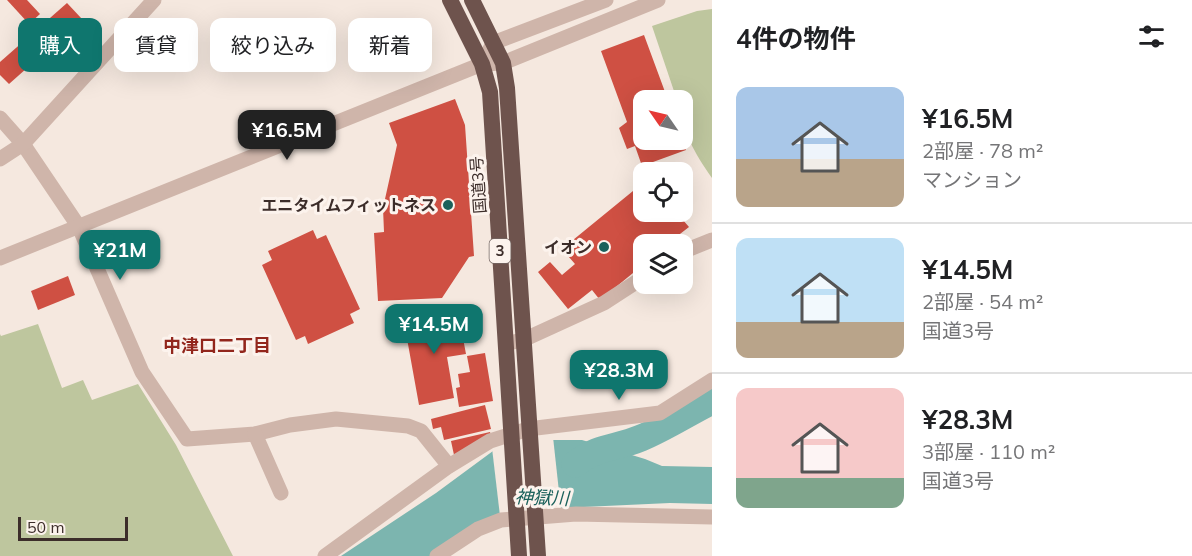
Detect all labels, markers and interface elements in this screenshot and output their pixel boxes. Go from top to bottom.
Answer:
chip: 購入 [18,18,102,72]
chip: 賃貸 [114,18,198,72]
chip: 絞り込み [210,18,336,72]
chip: 新着 [348,18,432,72]
icon: filters [1135,20,1168,53]
text: 4件の物件 [736,22,856,55]
north arrow [633,90,693,150]
map controls [633,90,693,294]
text: ¥16.5M [922,102,1013,135]
pin: ¥16.5M [238,110,336,161]
icon: home [784,111,856,183]
text: ¥16.5M [252,117,322,142]
text: 2部屋 · 78 m² [922,138,1043,163]
street label: 国道3号 [466,156,490,214]
button: locate [633,162,693,222]
text: マンション [922,167,1022,192]
place label: エニタイムフィットネス [262,195,436,215]
marker: エニタイムフィットネス [441,198,455,212]
pin: ¥21M [84,230,156,281]
button: layers [633,234,693,294]
text: ¥21M [93,237,147,262]
place label: イオン [544,237,592,257]
road number: 3 [490,239,510,263]
marker: イオン [597,240,611,254]
text: ¥14.5M [922,253,1013,286]
icon: home [784,262,856,334]
text: 2部屋 · 54 m² [922,289,1043,314]
pin: ¥14.5M [385,304,483,355]
text: ¥14.5M [399,311,469,336]
text: 国道3号 [922,318,994,343]
district label: 中津口二丁目 [163,334,271,357]
pin: ¥28.3M [570,350,668,401]
text: ¥28.3M [584,357,654,382]
text: ¥28.3M [922,403,1013,436]
icon: home [784,412,856,484]
text: 3部屋 · 110 m² [922,439,1055,464]
text: 国道3号 [922,468,994,493]
water label: 神獄川 [515,485,571,510]
scale bar [18,514,128,542]
text: 50 m [27,517,64,537]

